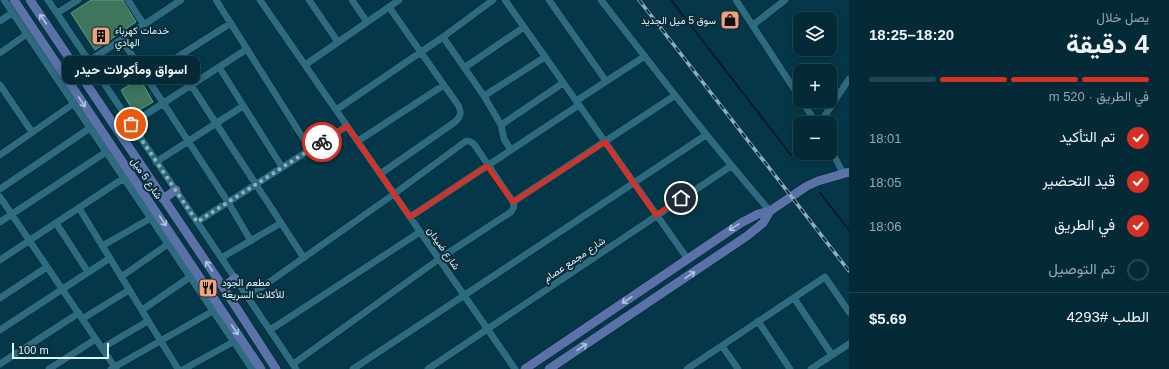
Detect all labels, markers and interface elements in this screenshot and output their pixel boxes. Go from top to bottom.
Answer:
shop icon: سوق 5 ميل الجديد [719,9,741,31]
text: يصل خلال [1097,10,1149,25]
map controls [793,12,837,160]
button: layers [793,12,837,56]
one-way arrow [39,13,47,24]
place label: سوق 5 ميل الجديد [641,15,716,27]
building icon: خدمات كهرباء الهادي [90,25,112,47]
place label: خدمات كهرباء الهادي [115,25,169,51]
text: 18:20–18:25 [869,26,954,43]
text: 4 دقيقة [1066,29,1149,59]
callout: اسواق ومأكولات حيدر [62,56,200,84]
text: اسواق ومأكولات حيدر [75,62,187,77]
button: + [793,64,837,108]
text: في الطريق · 520 m [1049,89,1149,104]
one-way arrow [78,96,86,107]
pin [114,107,148,141]
icon: bag [120,113,142,135]
button: − [793,116,837,160]
courier [302,122,342,162]
icon: check [1127,127,1149,149]
text: تم التأكيد [1059,128,1115,145]
icon: bike [311,131,333,153]
text: 18:01 [869,131,902,146]
street label: شارع 5 ميل [128,156,164,202]
icon: check [1127,171,1149,193]
text: قيد التحضير [1043,172,1115,189]
text: 18:05 [869,175,902,190]
pin [664,181,698,215]
icon: home [670,187,692,209]
icon: check [1127,215,1149,237]
one-way arrow [159,216,167,227]
text: في الطريق [1054,216,1115,233]
text: 18:06 [869,219,902,234]
one-way arrow [729,223,740,231]
street label: شارع ضيدان [424,225,462,272]
street label: شارع مجمع عصام [541,235,608,285]
one-way arrow [204,260,212,272]
text: تم التوصيل [1048,260,1115,277]
one-way arrow [684,271,695,279]
restaurant icon: مطعم الجود للأكلات السريعه [197,277,219,299]
place label: مطعم الجود للأكلات السريعه [222,277,285,301]
one-way arrow [621,296,632,304]
text: الطلب #4293 [1066,308,1149,325]
text: $5.69 [869,310,907,327]
one-way arrow [231,324,239,335]
scale bar [12,341,109,360]
one-way arrow [576,343,587,351]
text: 100 m [18,344,49,356]

